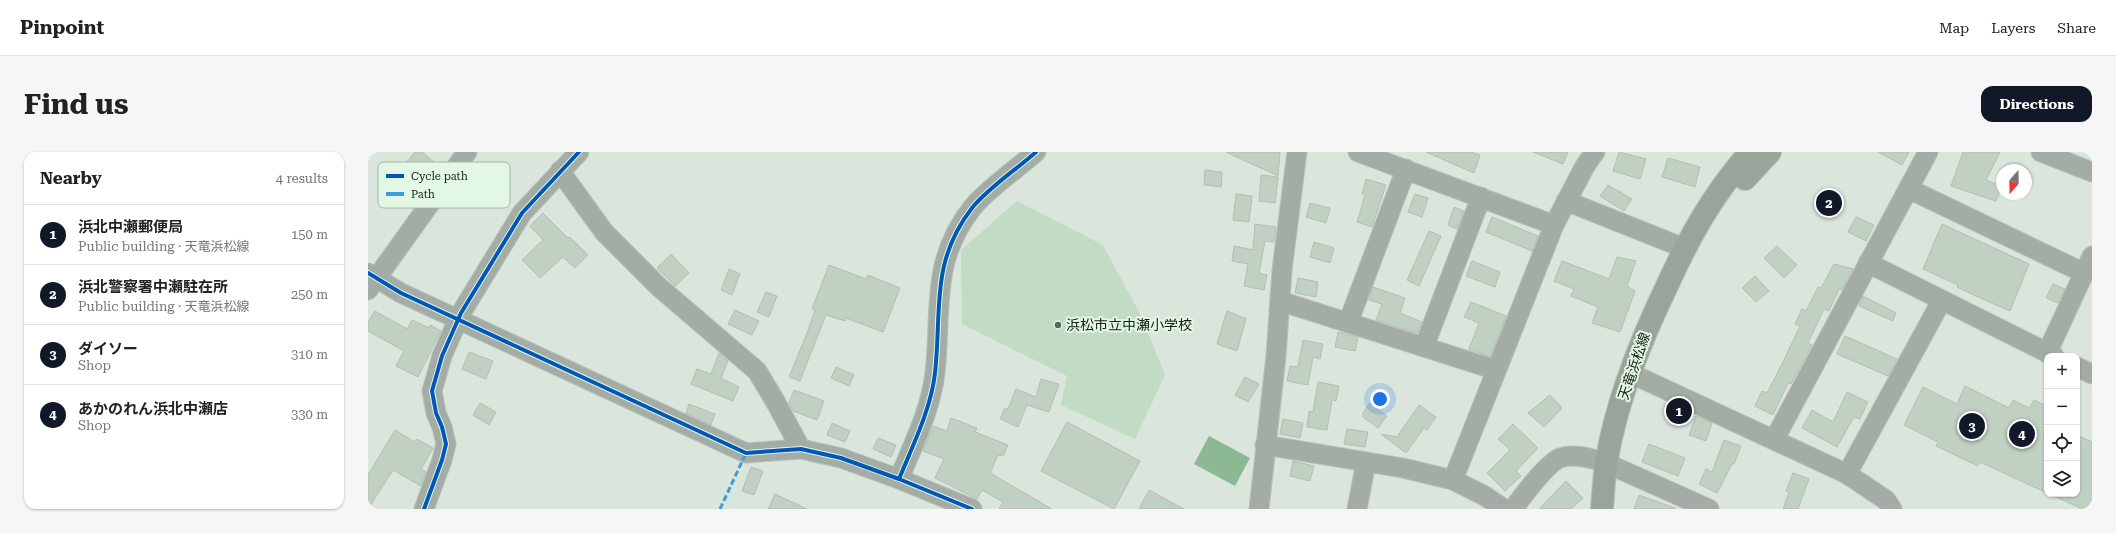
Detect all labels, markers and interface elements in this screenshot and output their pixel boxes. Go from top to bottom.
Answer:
text: Pinpoint [20,16,104,39]
text: Map [1939,20,1969,36]
text: Layers [1991,20,2035,36]
text: Share [2057,20,2096,36]
button: Directions [1981,86,2092,122]
text: Find us [24,88,128,121]
legend [378,162,510,208]
north arrow [1996,164,2032,200]
text: Nearby [40,168,102,188]
text: Cycle path [411,170,468,183]
text: 4 results [276,171,328,186]
text: Path [411,188,435,201]
pin: 2 [1816,188,1842,218]
text: 浜北中瀬郵便局 [78,218,183,236]
text: 1 [49,227,57,242]
text: 150 m [291,227,328,242]
text: Public building · 天竜浜松線 [78,239,250,254]
text: 浜北警察署中瀬駐在所 [78,278,228,296]
text: 2 [49,287,57,302]
text: 250 m [291,287,328,302]
text: Public building · 天竜浜松線 [78,299,250,314]
place label: 浜松市立中瀬小学校 [1066,317,1192,333]
marker: 浜松市立中瀬小学校 [1053,320,1063,330]
street label: 天竜浜松線 [1615,330,1653,402]
text: ダイソー [78,340,138,358]
text: 3 [49,347,57,362]
text: 310 m [291,347,328,362]
map controls [2044,353,2080,497]
button: + [2044,353,2080,389]
text: Shop [78,358,111,373]
your location [1370,389,1390,409]
button: − [2044,389,2080,425]
pin: 1 [1666,396,1692,426]
text: あかのれん浜北中瀬店 [78,400,228,418]
text: 4 [49,407,57,422]
text: 330 m [291,407,328,422]
pin: 3 [1959,411,1985,441]
text: Shop [78,418,111,433]
pin: 4 [2009,419,2035,449]
button: locate [2044,425,2080,461]
button: layers [2044,461,2080,497]

